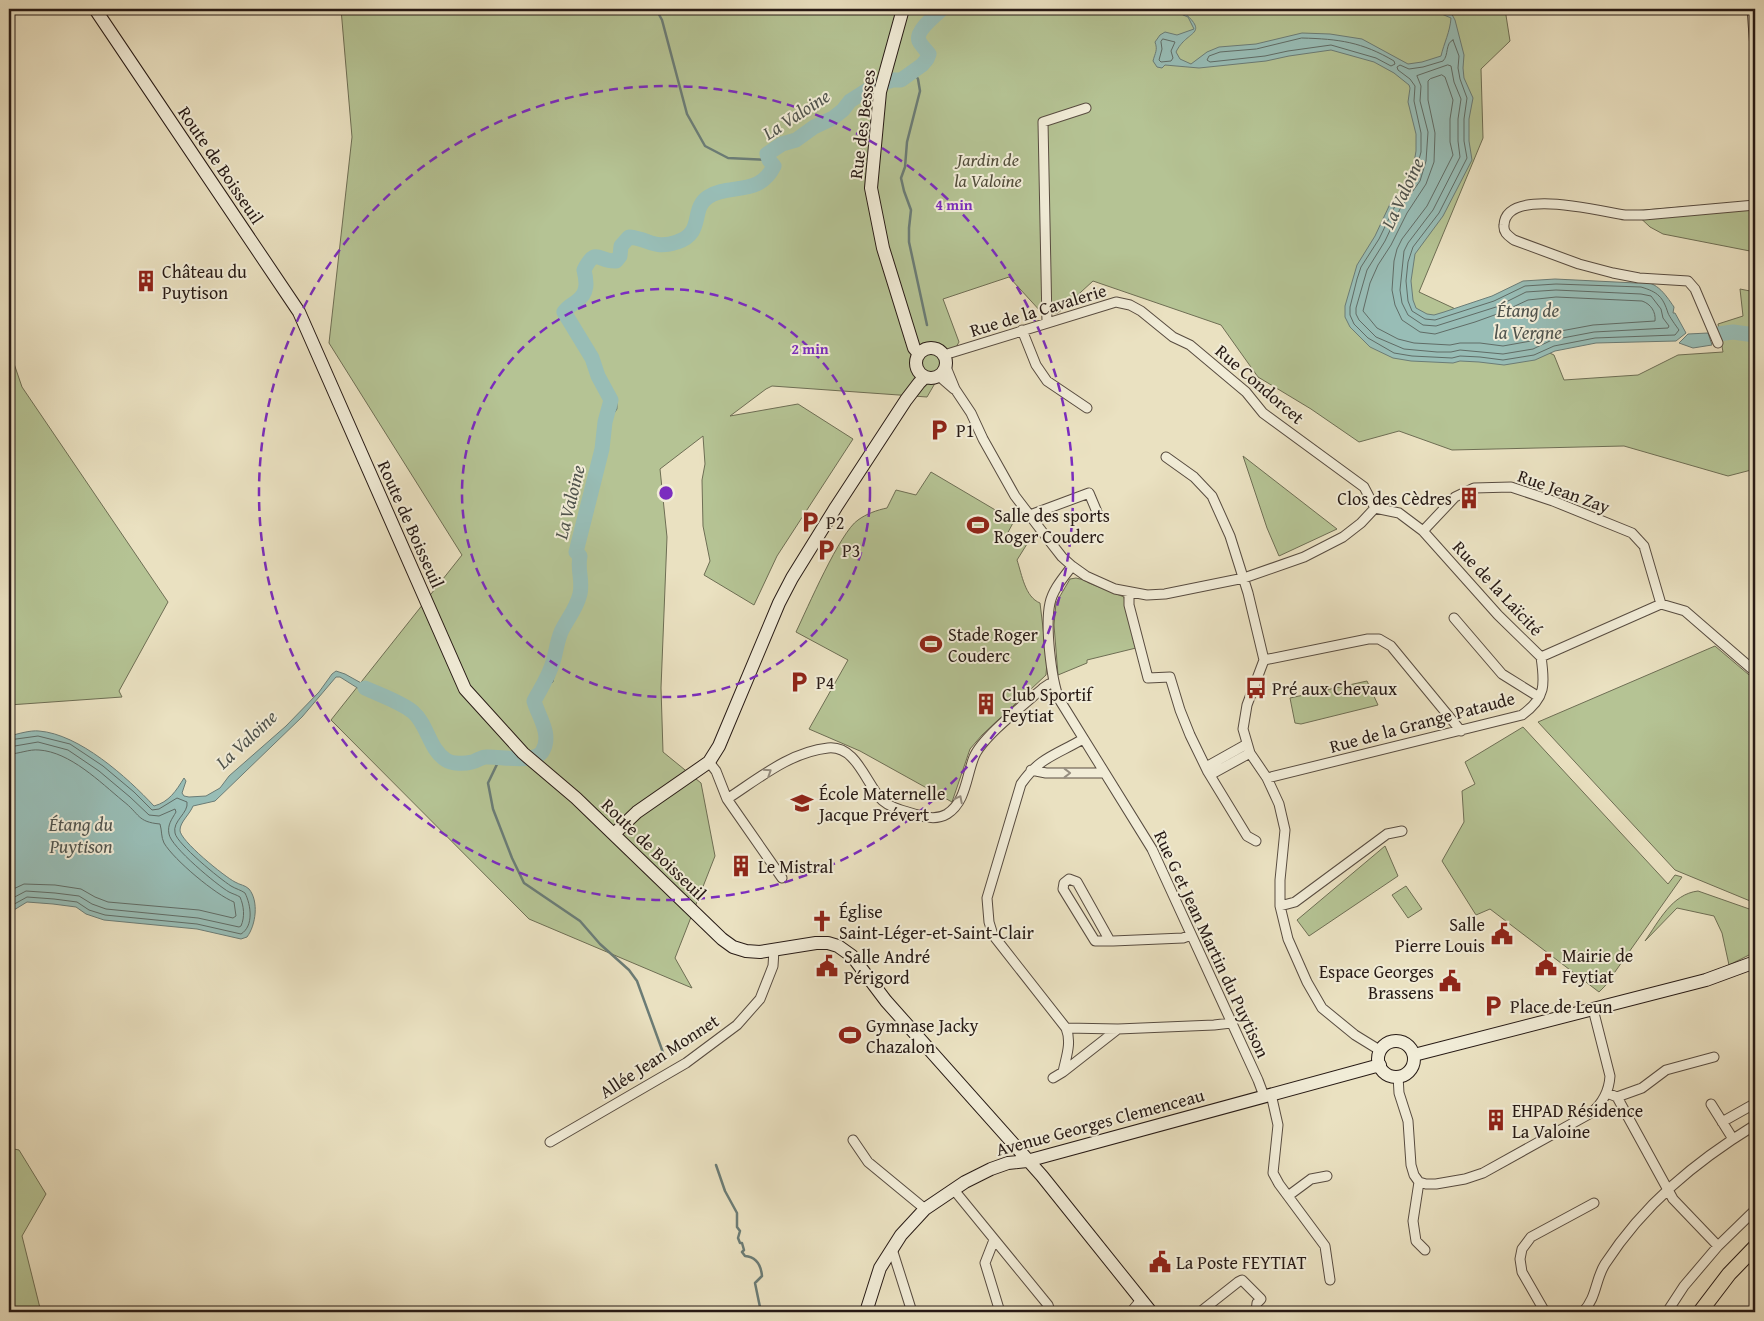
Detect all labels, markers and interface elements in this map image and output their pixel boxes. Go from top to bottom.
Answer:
street label: Rue des Besses [842,68,882,180]
water label: La Valoine [756,82,836,147]
street label: Route de Boisseuil [171,101,271,229]
park label: Jardin de la Valoine [954,146,1022,194]
water label: La Valoine [1373,153,1431,234]
text: 4 min [935,194,973,215]
place label: Château du Puytison [162,258,247,306]
building icon: Château du Puytison [133,268,159,294]
street label: Rue de la Cavalerie [966,276,1110,344]
water label: Étang de la Vergne [1494,296,1562,346]
text: 2 min [791,338,829,359]
street label: Rue Condorcet [1210,338,1311,431]
parking icon: P1 [926,417,952,443]
place label: P1 [956,417,974,444]
street label: Route de Boisseuil [371,456,451,592]
water label: La Valoine [546,462,592,543]
street label: Rue Jean Zay [1514,462,1614,520]
centre of rings [657,484,675,502]
place label: Clos des Cèdres [1337,485,1452,512]
building icon: Clos des Cèdres [1456,485,1482,511]
place label: Salle des sports Roger Couderc [994,502,1110,550]
parking icon: P2 [797,509,823,535]
place label: P2 [826,509,844,536]
sports icon: Salle des sports Roger Couderc [965,512,991,538]
street label: Rue de la Laïcité [1446,534,1550,642]
parking icon: P3 [813,537,839,563]
place label: P3 [842,537,860,564]
place label: Stade Roger Couderc [948,621,1039,669]
sports icon: Stade Roger Couderc [918,631,944,657]
parking icon: P4 [786,669,812,695]
place label: P4 [816,669,834,696]
bus stop icon: Pré aux Chevaux [1243,675,1269,701]
place label: Pré aux Chevaux [1272,675,1398,702]
place label: Club Sportif Feytiat [1002,681,1094,729]
street label: Rue de la Grange Pataude [1326,684,1518,760]
building icon: Club Sportif Feytiat [973,691,999,717]
water label: La Valoine [208,703,283,776]
one-way arrow [1064,768,1072,778]
one-way arrow [763,769,772,779]
place label: École Maternelle Jacque Prévert [817,780,945,828]
school or university icon: École Maternelle Jacque Prévert [789,790,815,816]
street label: Route de Boisseuil [595,792,713,906]
one-way arrow [953,796,963,805]
water label: Étang du Puytison [48,810,114,860]
street label: Rue G et Jean Martin du Puytison [1147,826,1277,1062]
building icon: Le Mistral [728,853,754,879]
place label: Le Mistral [758,853,833,880]
place label: Église Saint-Léger-et-Saint-Clair [839,898,1035,946]
church icon: Église Saint-Léger-et-Saint-Clair [809,908,835,934]
place label: Salle Pierre Louis [1395,911,1485,959]
public building icon: Salle Pierre Louis [1489,921,1515,947]
place label: Mairie de Feytiat [1562,942,1633,990]
place label: Salle André Périgord [844,943,930,991]
public building icon: Mairie de Feytiat [1533,952,1559,978]
public building icon: Salle André Périgord [814,953,840,979]
place label: Espace Georges Brassens [1319,958,1434,1006]
public building icon: Espace Georges Brassens [1437,968,1463,994]
parking icon: Place de Leun [1480,993,1506,1019]
place label: Place de Leun [1510,993,1613,1020]
street label: Allée Jean Monnet [594,1007,725,1105]
place label: Gymnase Jacky Chazalon [866,1012,978,1060]
sports icon: Gymnase Jacky Chazalon [837,1022,863,1048]
street label: Avenue Georges Clemenceau [993,1081,1207,1163]
place label: EHPAD Résidence La Valoine [1512,1097,1643,1145]
building icon: EHPAD Résidence La Valoine [1483,1107,1509,1133]
public building icon: La Poste FEYTIAT [1147,1249,1173,1275]
place label: La Poste FEYTIAT [1176,1249,1306,1276]

